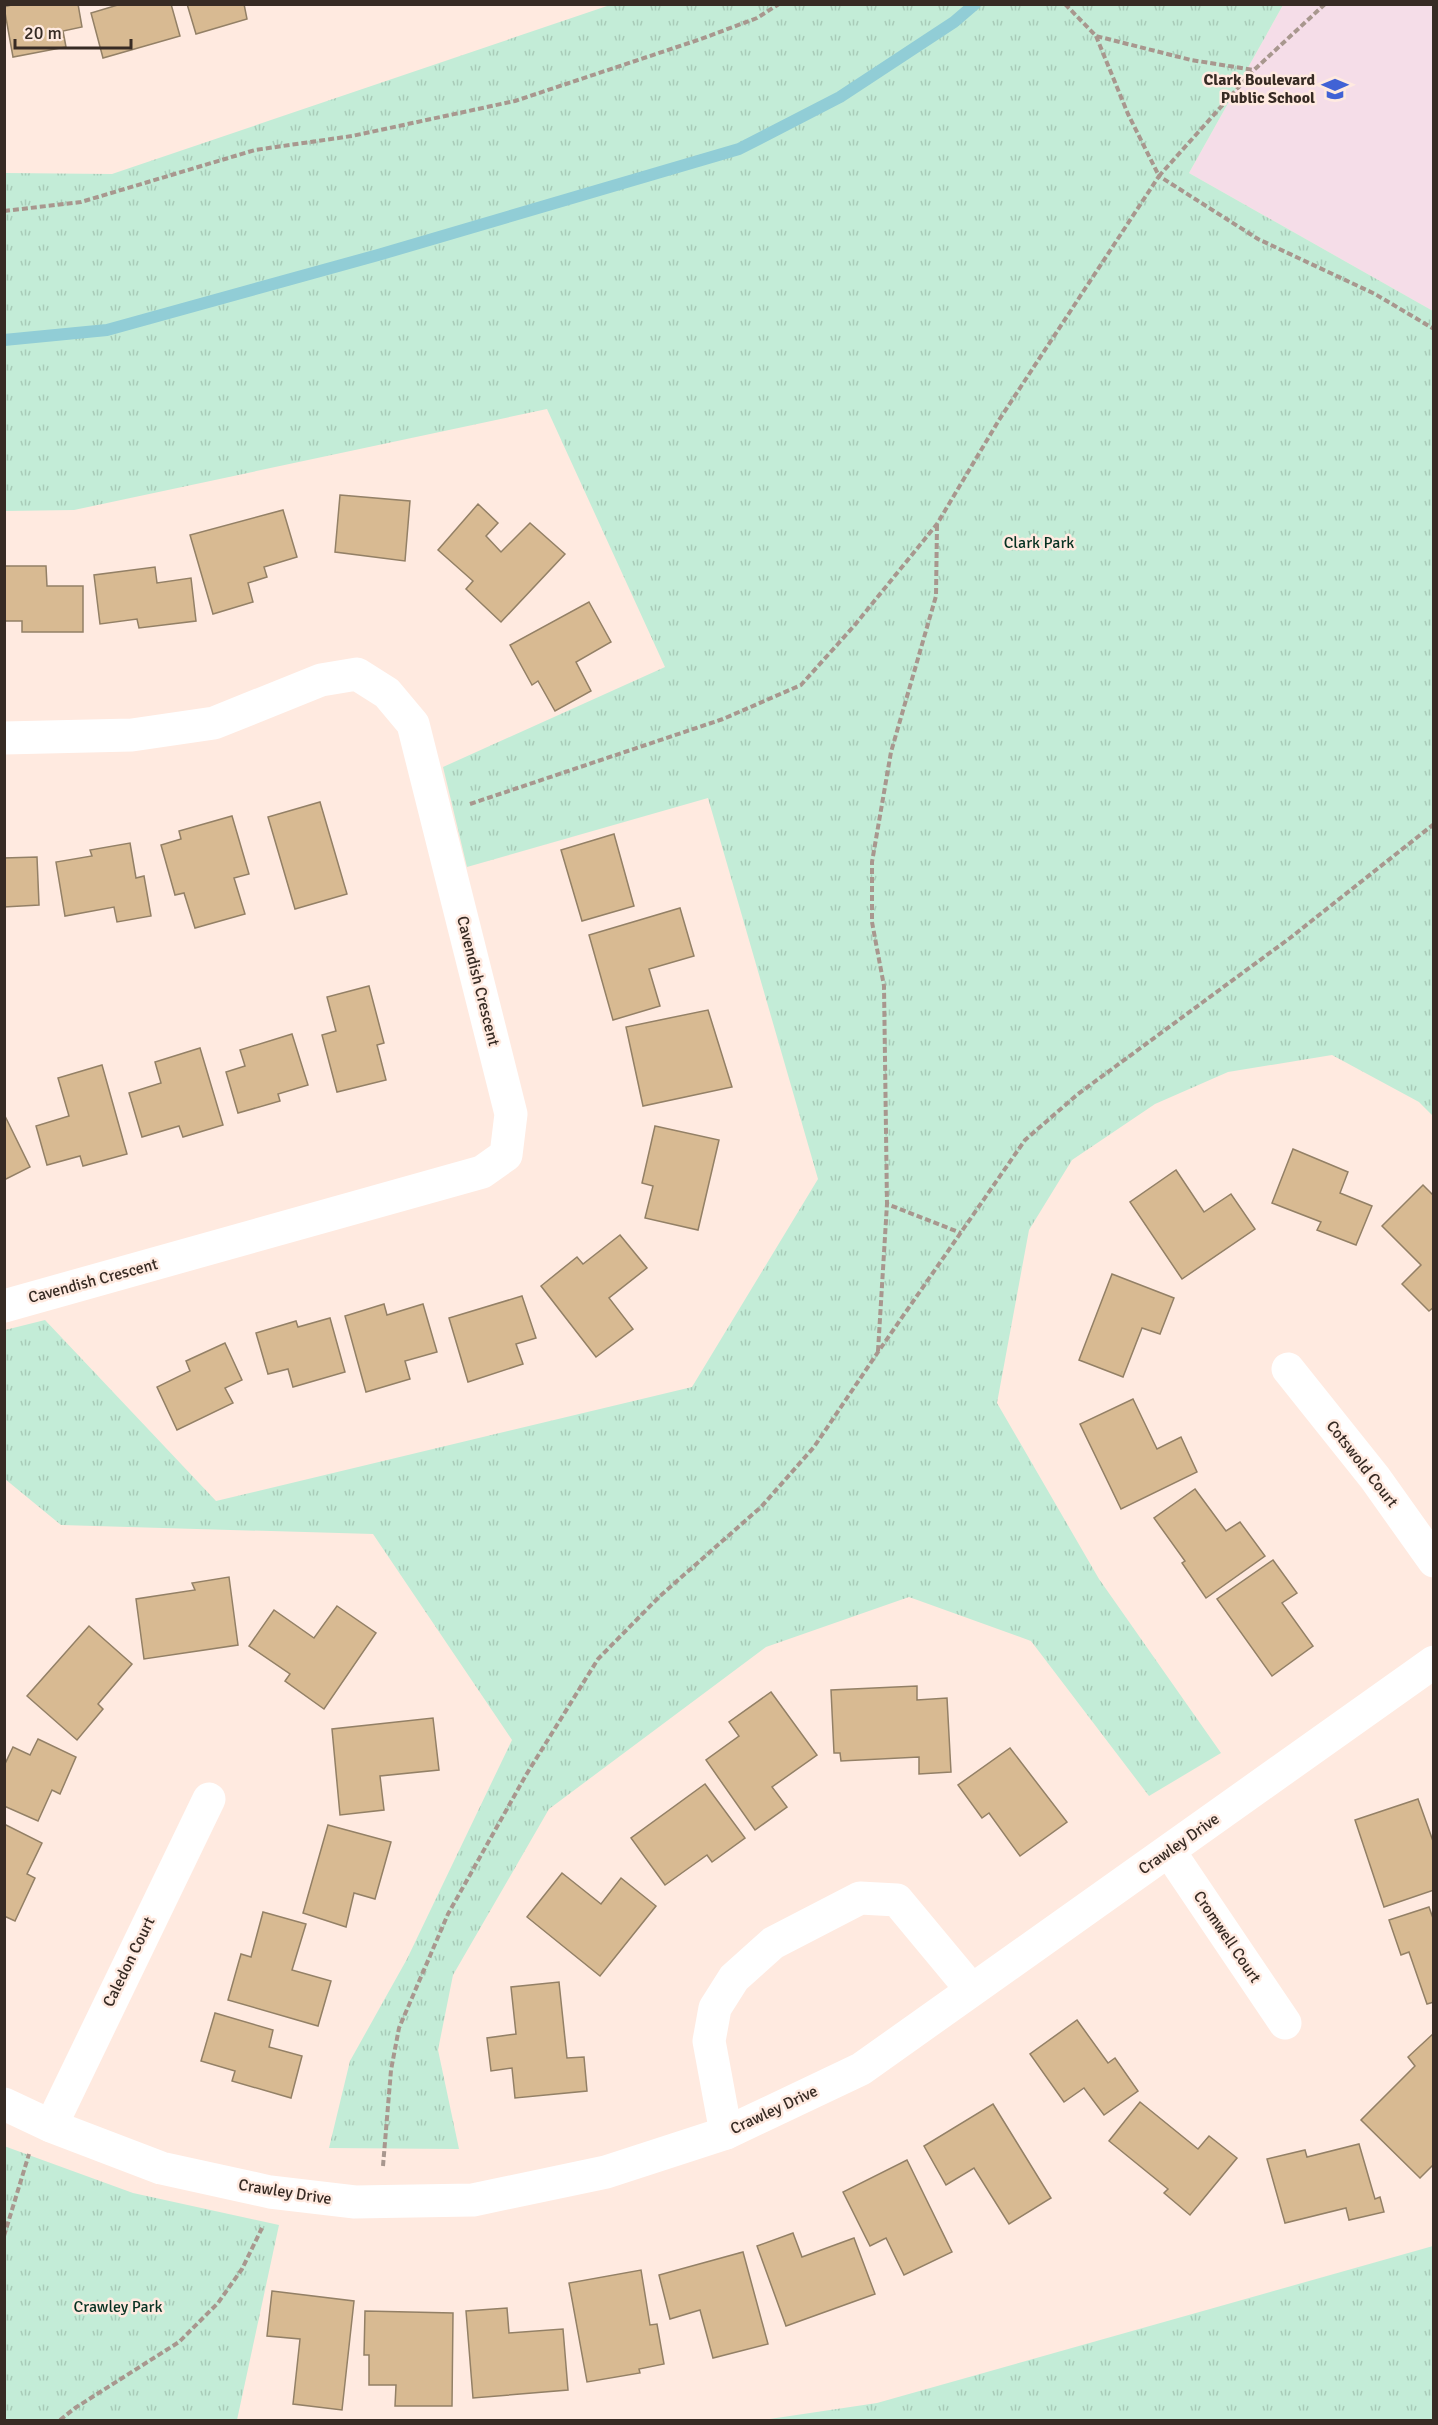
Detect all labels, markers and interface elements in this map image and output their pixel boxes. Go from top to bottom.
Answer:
scale bar [15,12,130,50]
text: 20 m [24,22,62,44]
place label: Clark Boulevard Public School [1204,70,1315,108]
school or university icon: Clark Boulevard Public School [1320,74,1350,104]
park label: Clark Park [1004,533,1074,553]
street label: Cavendish Crescent [452,914,504,1048]
street label: Cavendish Crescent [26,1254,160,1308]
street label: Cotswold Court [1322,1416,1402,1512]
street label: Crawley Drive [1135,1809,1223,1879]
street label: Cromwell Court [1189,1887,1265,1987]
street label: Caledon Court [99,1913,160,2010]
street label: Crawley Drive [727,2081,821,2139]
street label: Crawley Drive [237,2175,333,2209]
park label: Crawley Park [73,2297,163,2317]

